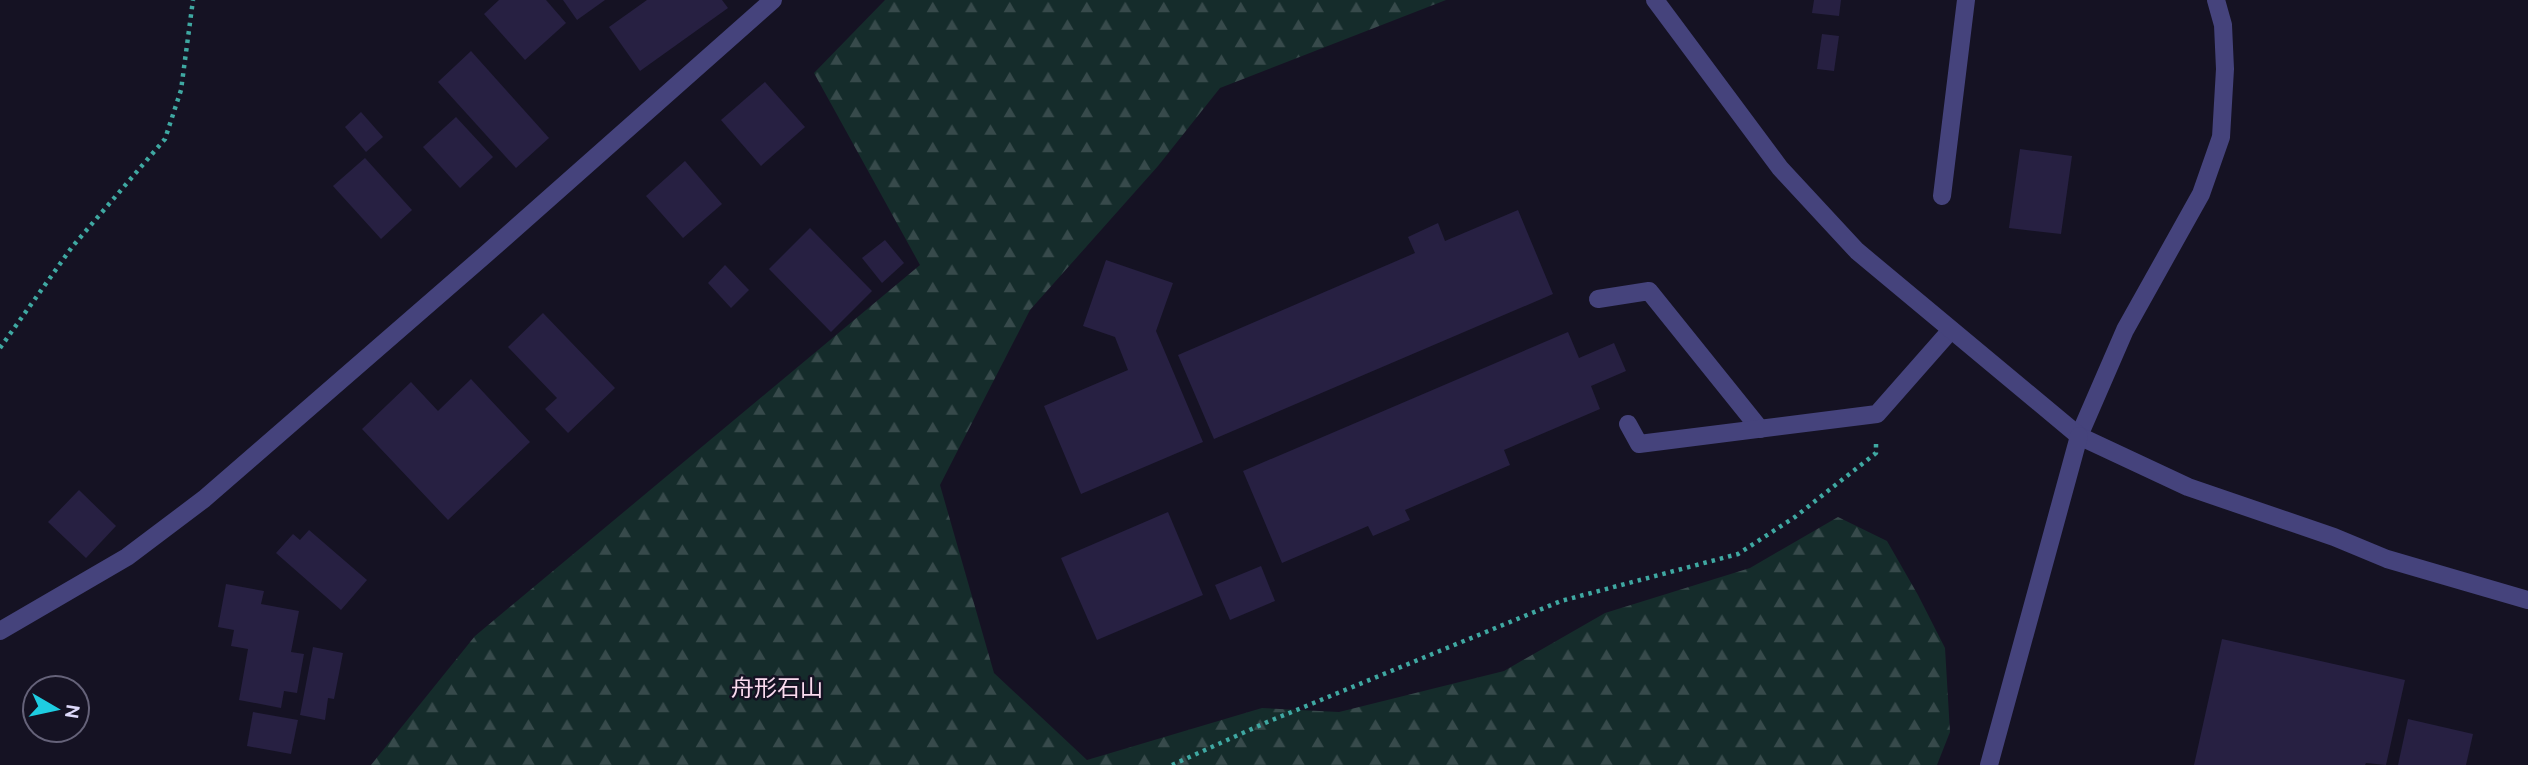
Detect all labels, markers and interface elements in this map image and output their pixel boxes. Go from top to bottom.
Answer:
north arrow [21,674,91,744]
district label: 舟形石山 [731,675,823,700]
text: N [61,703,85,720]

